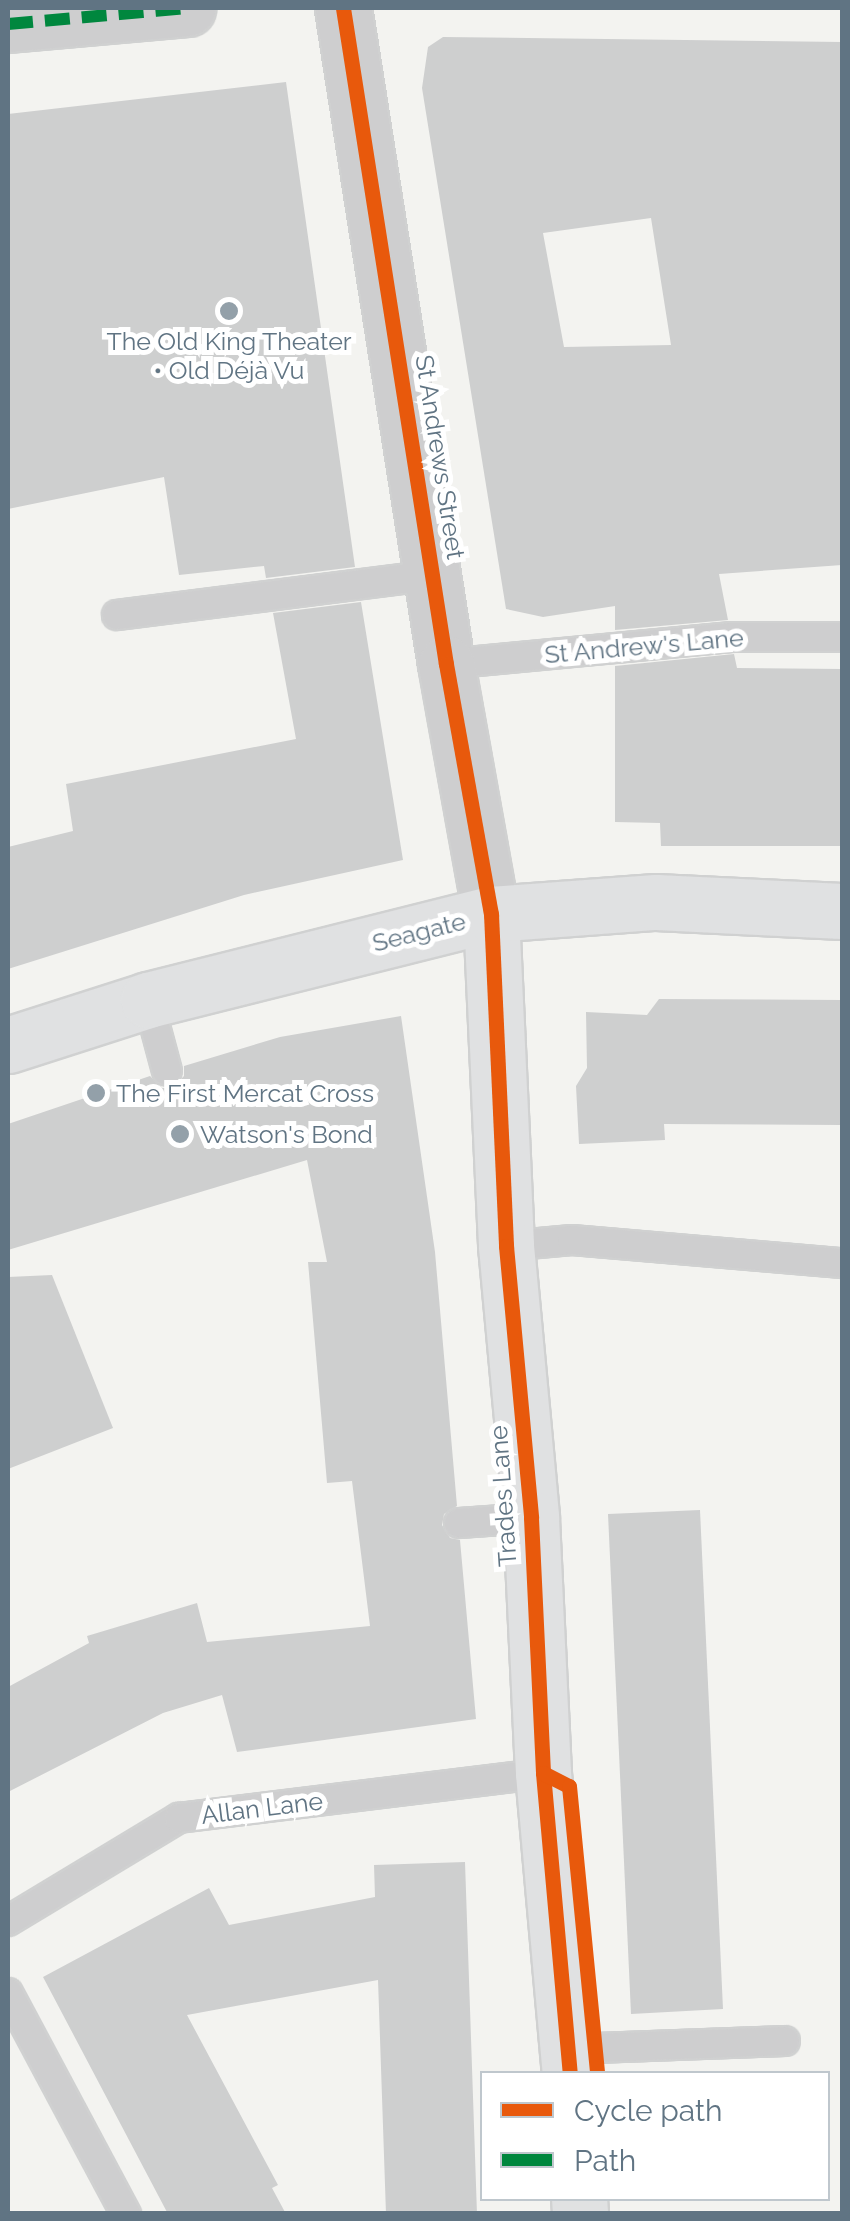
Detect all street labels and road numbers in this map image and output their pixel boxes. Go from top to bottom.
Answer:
street label: St Andrews Street [409,352,471,562]
street label: St Andrew's Lane [543,622,745,670]
street label: Seagate [369,906,469,958]
street label: Trades Lane [483,1424,523,1568]
street label: Allan Lane [199,1786,325,1830]

